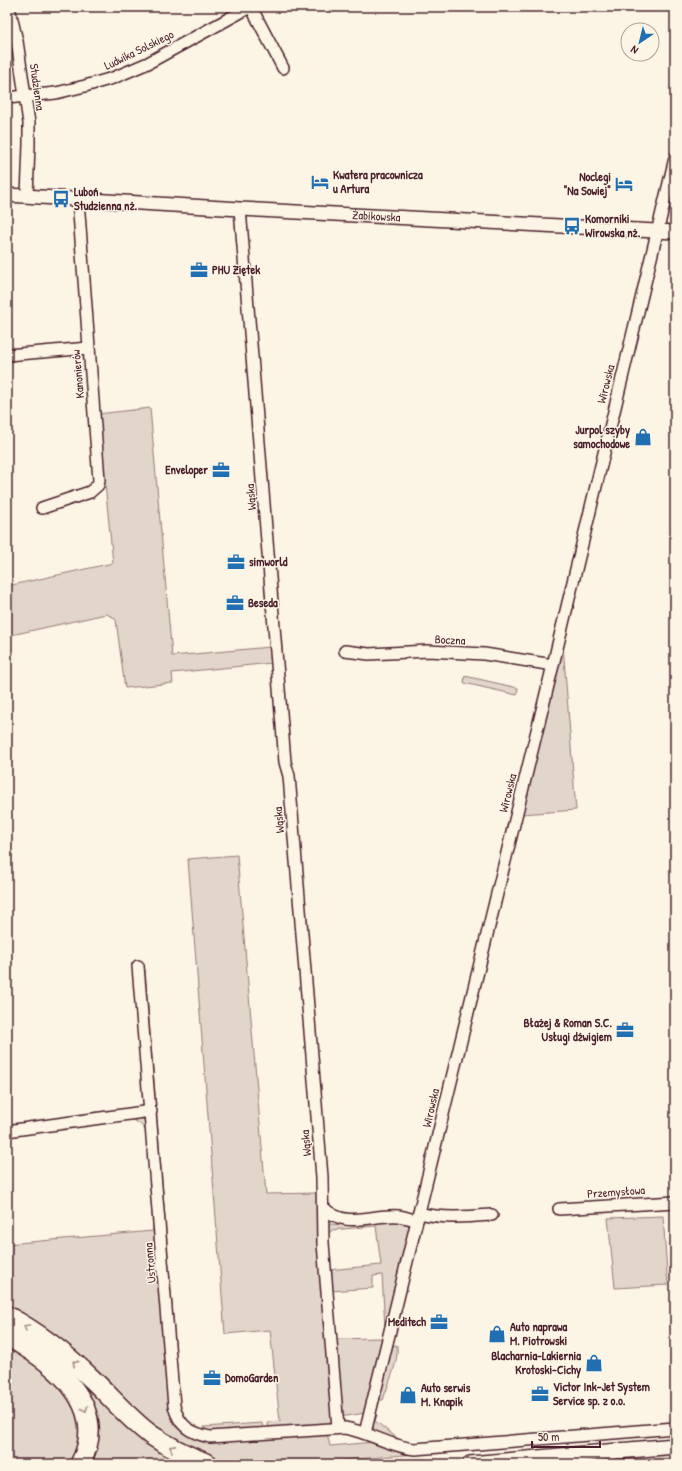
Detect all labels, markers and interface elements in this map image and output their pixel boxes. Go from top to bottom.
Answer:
north arrow [620,22,660,62]
street label: Ludwika Solskiego [101,25,177,74]
text: N [628,43,641,58]
street label: Studzienna [26,62,49,112]
place label: Kwatera pracownicza u Artura [333,166,423,197]
place label: Noclegi "Na Sowiej" [564,168,611,199]
hotel icon: Kwatera pracownicza u Artura [310,172,330,192]
hotel icon: Noclegi "Na Sowiej" [614,174,634,194]
place label: Luboń Studzienna nż. [74,183,138,214]
bus stop icon: Luboń Studzienna nż. [51,189,71,209]
street label: Żabikowska [352,206,401,225]
place label: Komorniki Wirowska nż. [585,210,641,241]
bus stop icon: Komorniki Wirowska nż. [562,216,582,236]
office icon: PHU Ziętek [189,260,209,280]
place label: PHU Ziętek [212,261,260,278]
street label: Kanonierów [67,348,88,399]
street label: Wirowska [593,362,619,405]
place label: Jurpol szyby samochodowe [573,421,630,452]
shop icon: Jurpol szyby samochodowe [633,427,653,447]
office icon: Enveloper [211,460,231,480]
place label: Enveloper [165,461,208,479]
street label: Wąska [241,483,260,511]
office icon: simworld [226,552,246,572]
place label: simworld [249,553,288,570]
office icon: Beseda [225,593,245,613]
place label: Beseda [248,594,278,611]
street label: Boczna [434,630,466,649]
street label: Wirowska [495,771,521,814]
street label: Wąska [269,806,288,834]
place label: Błażej & Roman S.C. Usługi dźwigiem [523,1014,612,1046]
office icon: Błażej & Roman S.C. Usługi dźwigiem [615,1020,635,1040]
street label: Wirowska [418,1086,443,1129]
street label: Wąska [296,1129,315,1157]
street label: Przemysłowa [587,1181,646,1202]
street label: Ustronna [139,1242,160,1284]
office icon: Meditech [429,1312,449,1332]
place label: Meditech [388,1313,427,1330]
place label: Auto naprawa M. Piotrowski [510,1318,568,1349]
shop icon: Auto naprawa M. Piotrowski [487,1324,507,1344]
one-way arrow [23,1325,30,1332]
place label: Blacharnia-Lakiernia Krotoski-Cichy [491,1347,581,1379]
shop icon: Blacharnia-Lakiernia Krotoski-Cichy [584,1353,604,1373]
one-way arrow [72,1360,80,1368]
office icon: DomoGarden [202,1368,222,1388]
place label: DomoGarden [225,1369,279,1386]
place label: Victor Ink-Jet System Service sp. z o.o. [553,1378,650,1410]
place label: Auto serwis M. Knapik [421,1379,471,1411]
office icon: Victor Ink-Jet System Service sp. z o.o. [530,1384,550,1404]
shop icon: Auto serwis M. Knapik [398,1385,418,1405]
one-way arrow [80,1405,88,1412]
scale bar [532,1423,600,1449]
text: 50 m [538,1428,559,1445]
one-way arrow [169,1446,176,1453]

